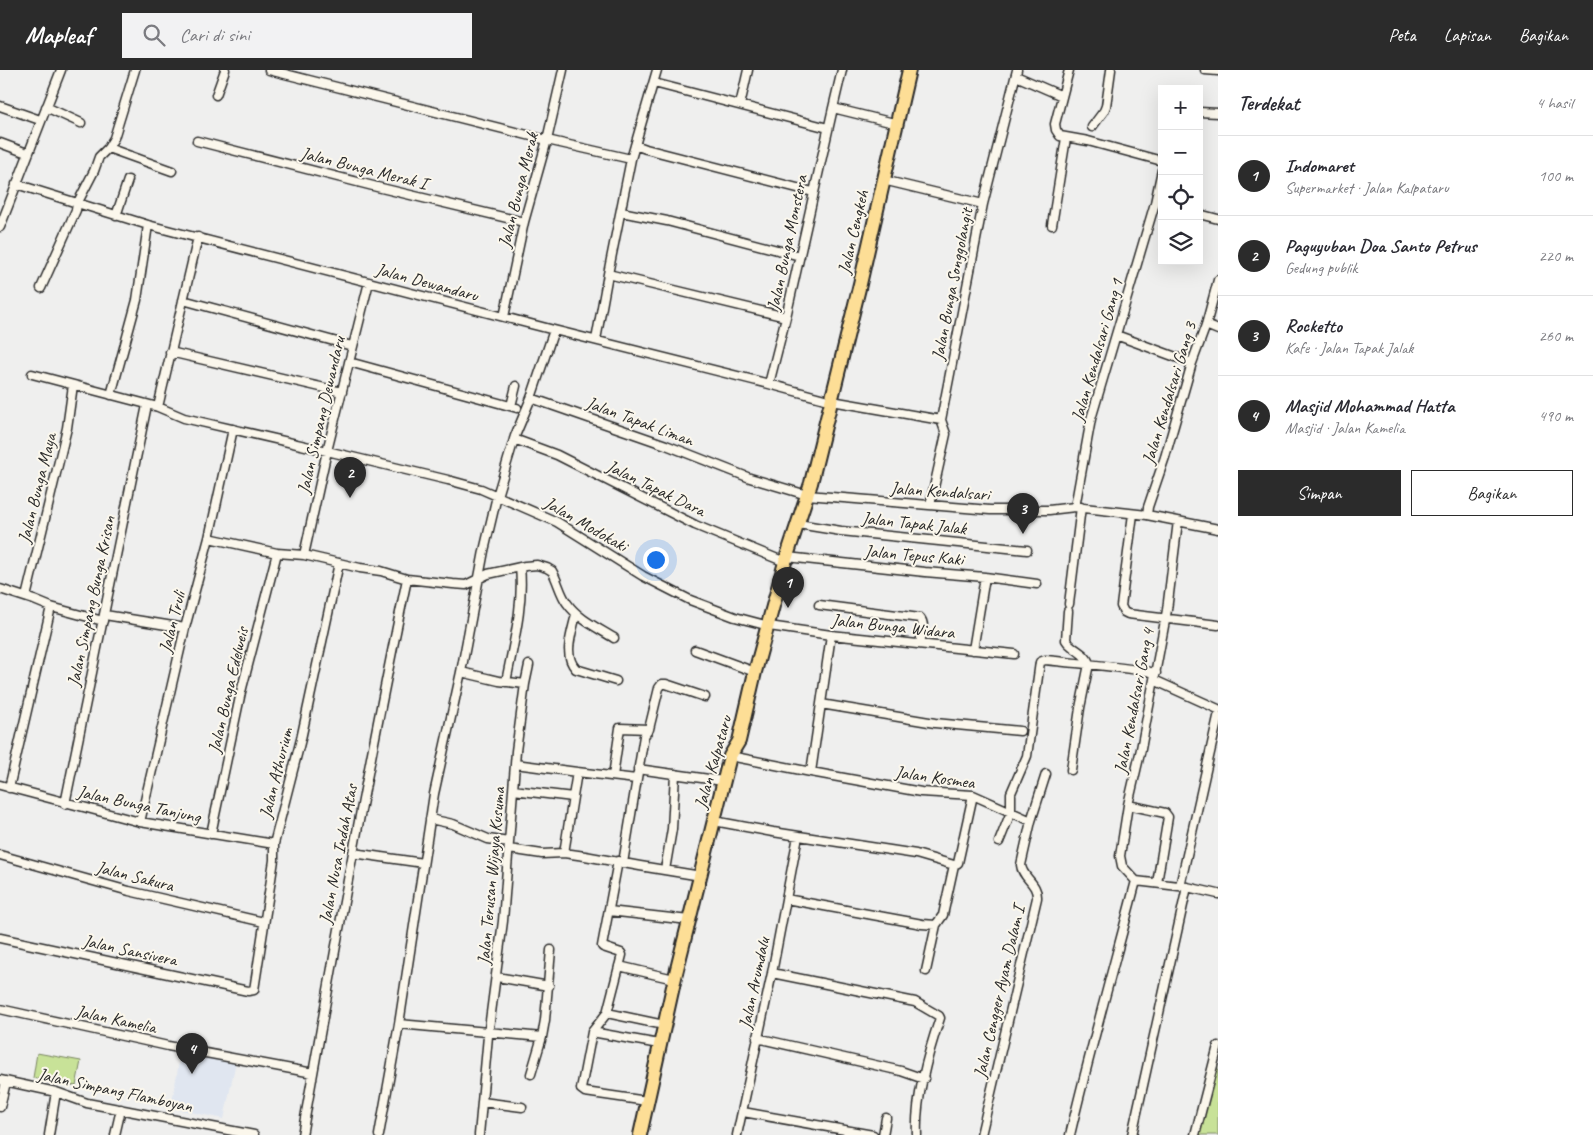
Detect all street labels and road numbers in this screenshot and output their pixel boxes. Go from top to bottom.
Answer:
street label: Jalan Bunga Merak [493,129,543,251]
street label: Jalan Bunga Merak I [298,141,433,195]
street label: Jalan Bunga Monstera [762,172,812,314]
street label: Jalan Cengkeh [832,187,874,277]
street label: Jalan Bunga Songgolangit [926,204,978,363]
street label: Jalan Dewandaru [373,258,482,307]
street label: Jalan Kendalsari Gang 1 [1066,275,1128,425]
street label: Jalan Kendalsari Gang 3 [1137,318,1202,468]
street label: Jalan Simpang Dewandaru [292,333,350,497]
street label: Jalan Tapak Liman [582,391,698,451]
street label: Jalan Bunga Maya [13,429,62,546]
street label: Jalan Tapak Dara [602,454,710,522]
street label: Jalan Kendalsari [889,476,993,506]
street label: Jalan Modokaki [540,491,634,558]
street label: Jalan Tapak Jalak [860,506,969,540]
street label: Jalan Simpang Bunga Krisan [62,513,120,689]
street label: Jalan Tepus Kaki [863,540,967,571]
street label: Jalan Truli [154,586,191,656]
street label: Jalan Bunga Widara [829,608,957,644]
street label: Jalan Bunga Edelweis [203,623,254,756]
street label: Jalan Kendalsari Gang 4 [1109,625,1159,776]
street label: Jalan Kalpataru [689,712,737,812]
street label: Jalan Athurium [254,725,298,822]
street label: Jalan Kosmea [893,760,978,794]
street label: Jalan Bunga Tanjung [75,780,204,828]
street label: Jalan Nusa Indah Atas [314,781,363,927]
street label: Jalan Terusan Wijaya Kusuma [472,785,510,967]
street label: Jalan Sakura [93,856,178,897]
street label: Jalan Cengger Ayam Dalam I [968,900,1030,1081]
street label: Jalan Sansivera [80,929,180,971]
street label: Jalan Arumdalu [733,934,775,1032]
street label: Jalan Kamelia [73,1000,160,1039]
street label: Jalan Simpang Flamboyan [35,1063,195,1117]

